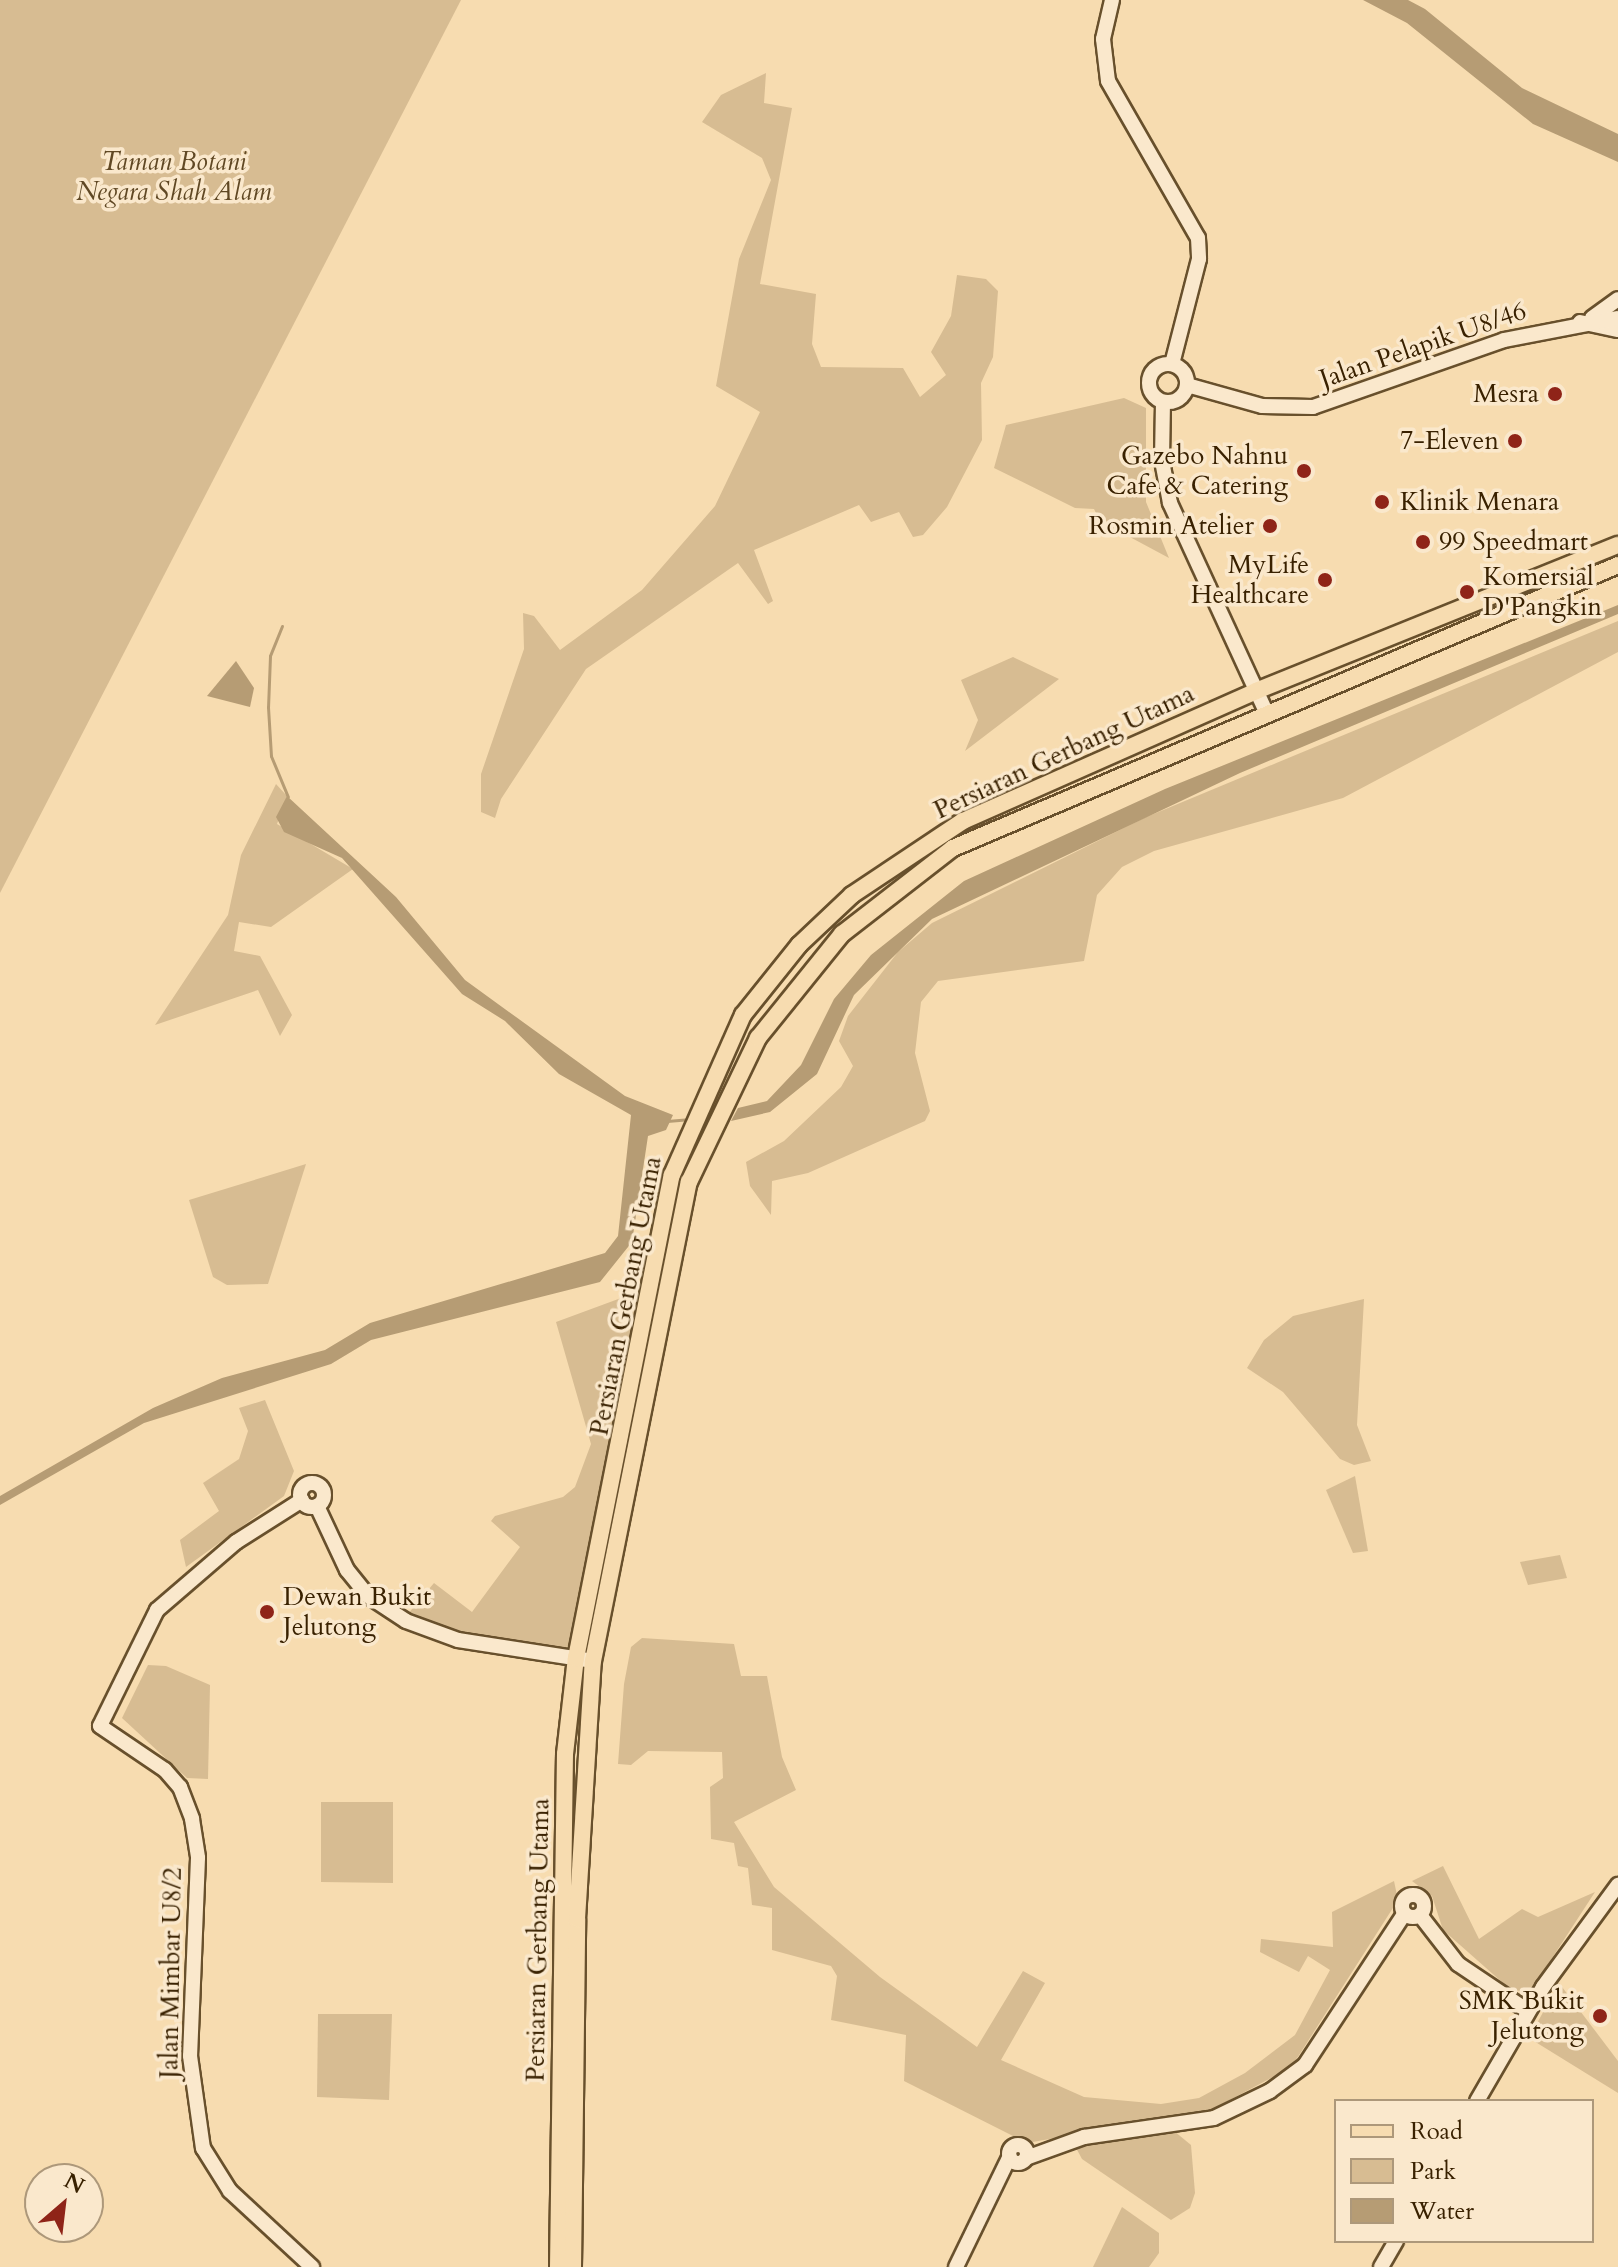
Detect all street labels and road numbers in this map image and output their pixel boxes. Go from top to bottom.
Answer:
street label: Jalan Pelapik U8/46 [1316,295,1530,395]
street label: Persiaran Gerbang Utama [929,678,1199,826]
street label: Persiaran Gerbang Utama [584,1154,668,1438]
street label: Persiaran Gerbang Utama [520,1798,556,2082]
street label: Jalan Mimbar U8/2 [154,1867,188,2079]

